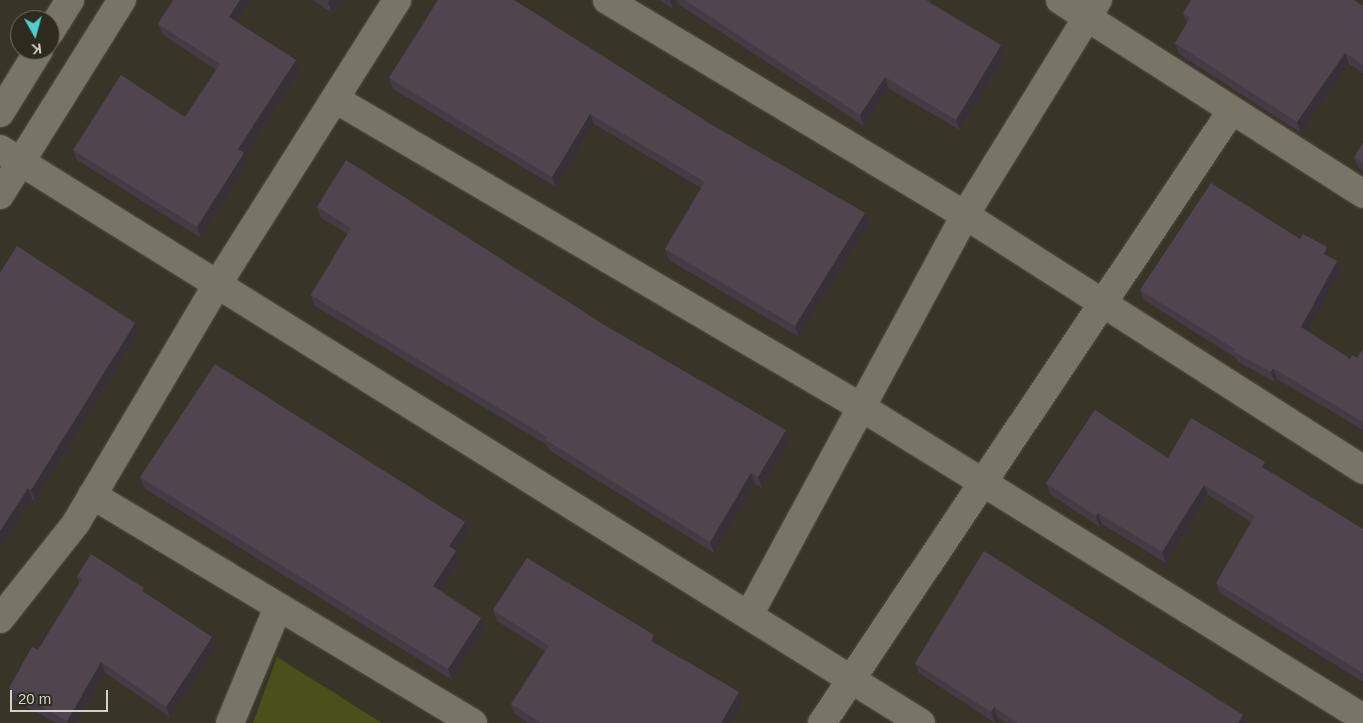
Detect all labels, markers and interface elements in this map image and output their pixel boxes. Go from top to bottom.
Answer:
north arrow [10,10,60,60]
text: K [31,40,43,57]
scale bar [12,680,110,712]
text: 20 m [18,690,51,707]

